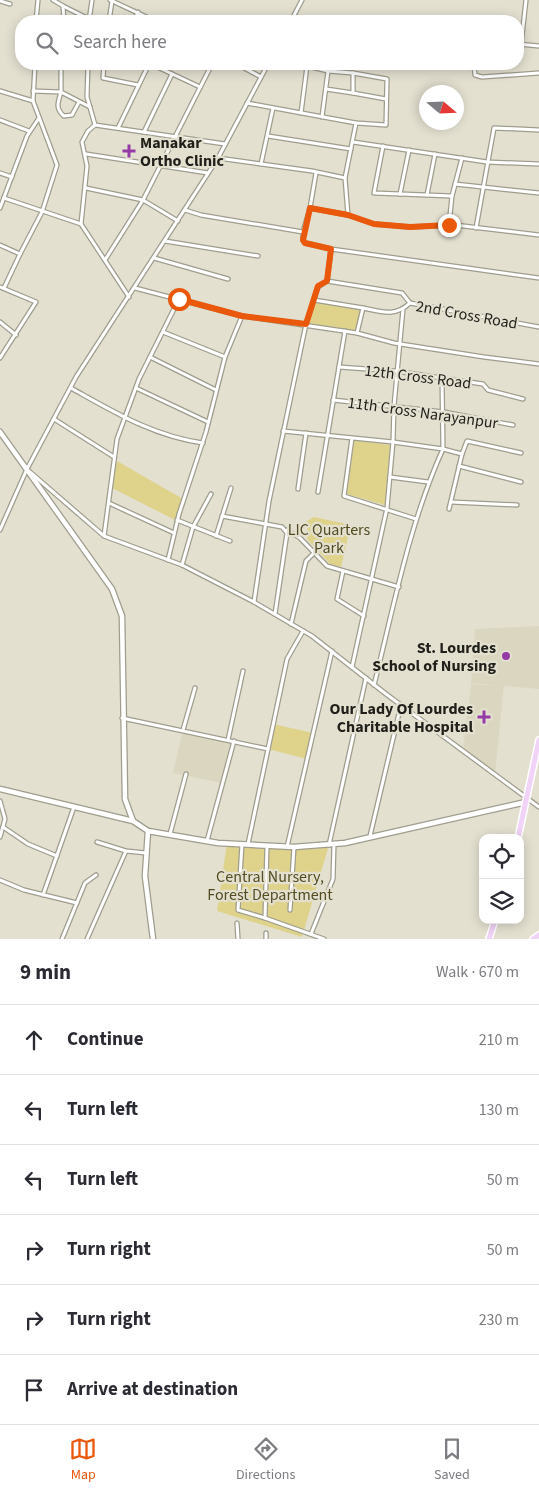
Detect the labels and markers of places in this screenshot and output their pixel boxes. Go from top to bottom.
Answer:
place label: Manakar Ortho Clinic [140,132,225,172]
marker: Manakar Ortho Clinic [122,144,136,158]
place label: St. Lourdes School of Nursing [372,637,496,677]
marker: St. Lourdes School of Nursing [500,650,512,662]
place label: Our Lady Of Lourdes Charitable Hospital [330,698,473,738]
marker: Our Lady Of Lourdes Charitable Hospital [477,710,491,724]

